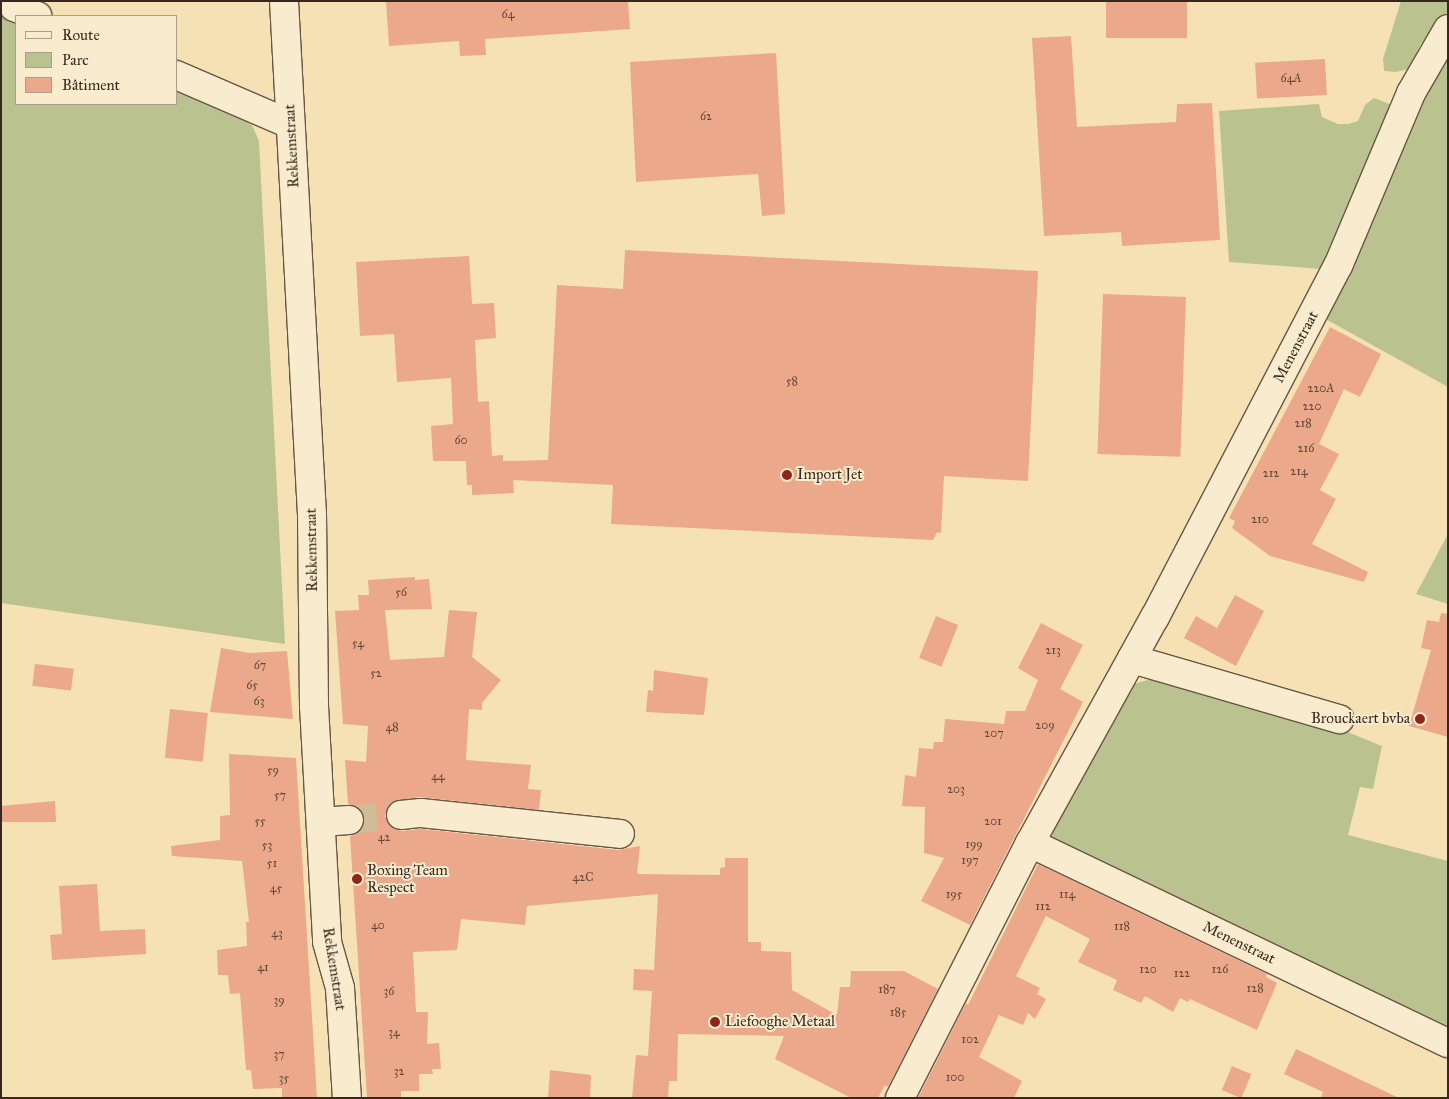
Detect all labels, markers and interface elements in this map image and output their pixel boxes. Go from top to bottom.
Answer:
house number: 64 [502,8,514,22]
legend [15,15,178,105]
text: Route [62,26,100,44]
text: Parc [62,51,89,69]
house number: 64A [1281,72,1301,86]
text: Bâtiment [62,76,120,94]
street label: Rekkemstraat [281,104,303,188]
house number: 62 [700,110,712,124]
street label: Menenstraat [1270,308,1322,386]
house number: 58 [786,375,798,389]
house number: 220A [1308,382,1334,396]
house number: 220 [1303,400,1321,414]
house number: 218 [1294,417,1312,431]
house number: 60 [454,434,468,448]
house number: 216 [1298,442,1314,456]
house number: 214 [1290,465,1308,479]
place label: Import Jet [797,466,863,484]
house number: 212 [1263,467,1279,481]
marker: Import Jet [781,469,793,481]
street label: Rekkemstraat [302,508,322,592]
house number: 210 [1251,513,1269,527]
house number: 56 [395,586,407,600]
house number: 54 [352,637,364,651]
house number: 213 [1045,644,1061,658]
house number: 67 [254,659,266,673]
house number: 52 [370,667,382,681]
house number: 65 [246,679,258,693]
house number: 63 [254,695,264,709]
place label: Brouckaert bvba [1311,710,1410,728]
marker: Brouckaert bvba [1414,713,1426,725]
house number: 209 [1035,719,1055,733]
house number: 48 [385,721,399,735]
house number: 207 [984,727,1004,741]
house number: 59 [267,764,279,778]
house number: 44 [431,770,445,784]
house number: 203 [947,783,965,797]
house number: 57 [274,789,286,803]
house number: 55 [254,815,266,829]
house number: 201 [984,815,1002,829]
house number: 42 [378,831,390,845]
house number: 199 [965,838,983,852]
house number: 53 [262,839,272,853]
house number: 197 [961,854,979,868]
house number: 51 [267,857,277,871]
place label: Boxing Team Respect [367,861,448,896]
house number: 42C [573,871,593,885]
marker: Boxing Team Respect [351,873,363,885]
house number: 45 [270,882,282,896]
house number: 195 [946,888,962,902]
house number: 114 [1059,888,1075,902]
house number: 112 [1035,900,1051,914]
street label: Menenstraat [1200,918,1278,968]
house number: 40 [371,919,385,933]
house number: 118 [1114,920,1130,934]
street label: Rekkemstraat [319,926,349,1012]
house number: 43 [271,927,283,941]
house number: 41 [257,961,269,975]
house number: 120 [1139,963,1157,977]
house number: 126 [1212,963,1228,977]
house number: 122 [1174,967,1190,981]
house number: 128 [1246,982,1264,996]
house number: 187 [878,983,896,997]
house number: 36 [384,985,394,999]
house number: 39 [273,994,285,1008]
house number: 185 [890,1006,906,1020]
place label: Liefooghe Metaal [725,1013,835,1031]
marker: Liefooghe Metaal [709,1016,721,1028]
house number: 34 [388,1026,400,1040]
house number: 102 [961,1033,979,1047]
house number: 37 [273,1048,285,1062]
house number: 32 [394,1065,404,1079]
house number: 100 [946,1071,964,1085]
house number: 35 [279,1072,289,1086]

